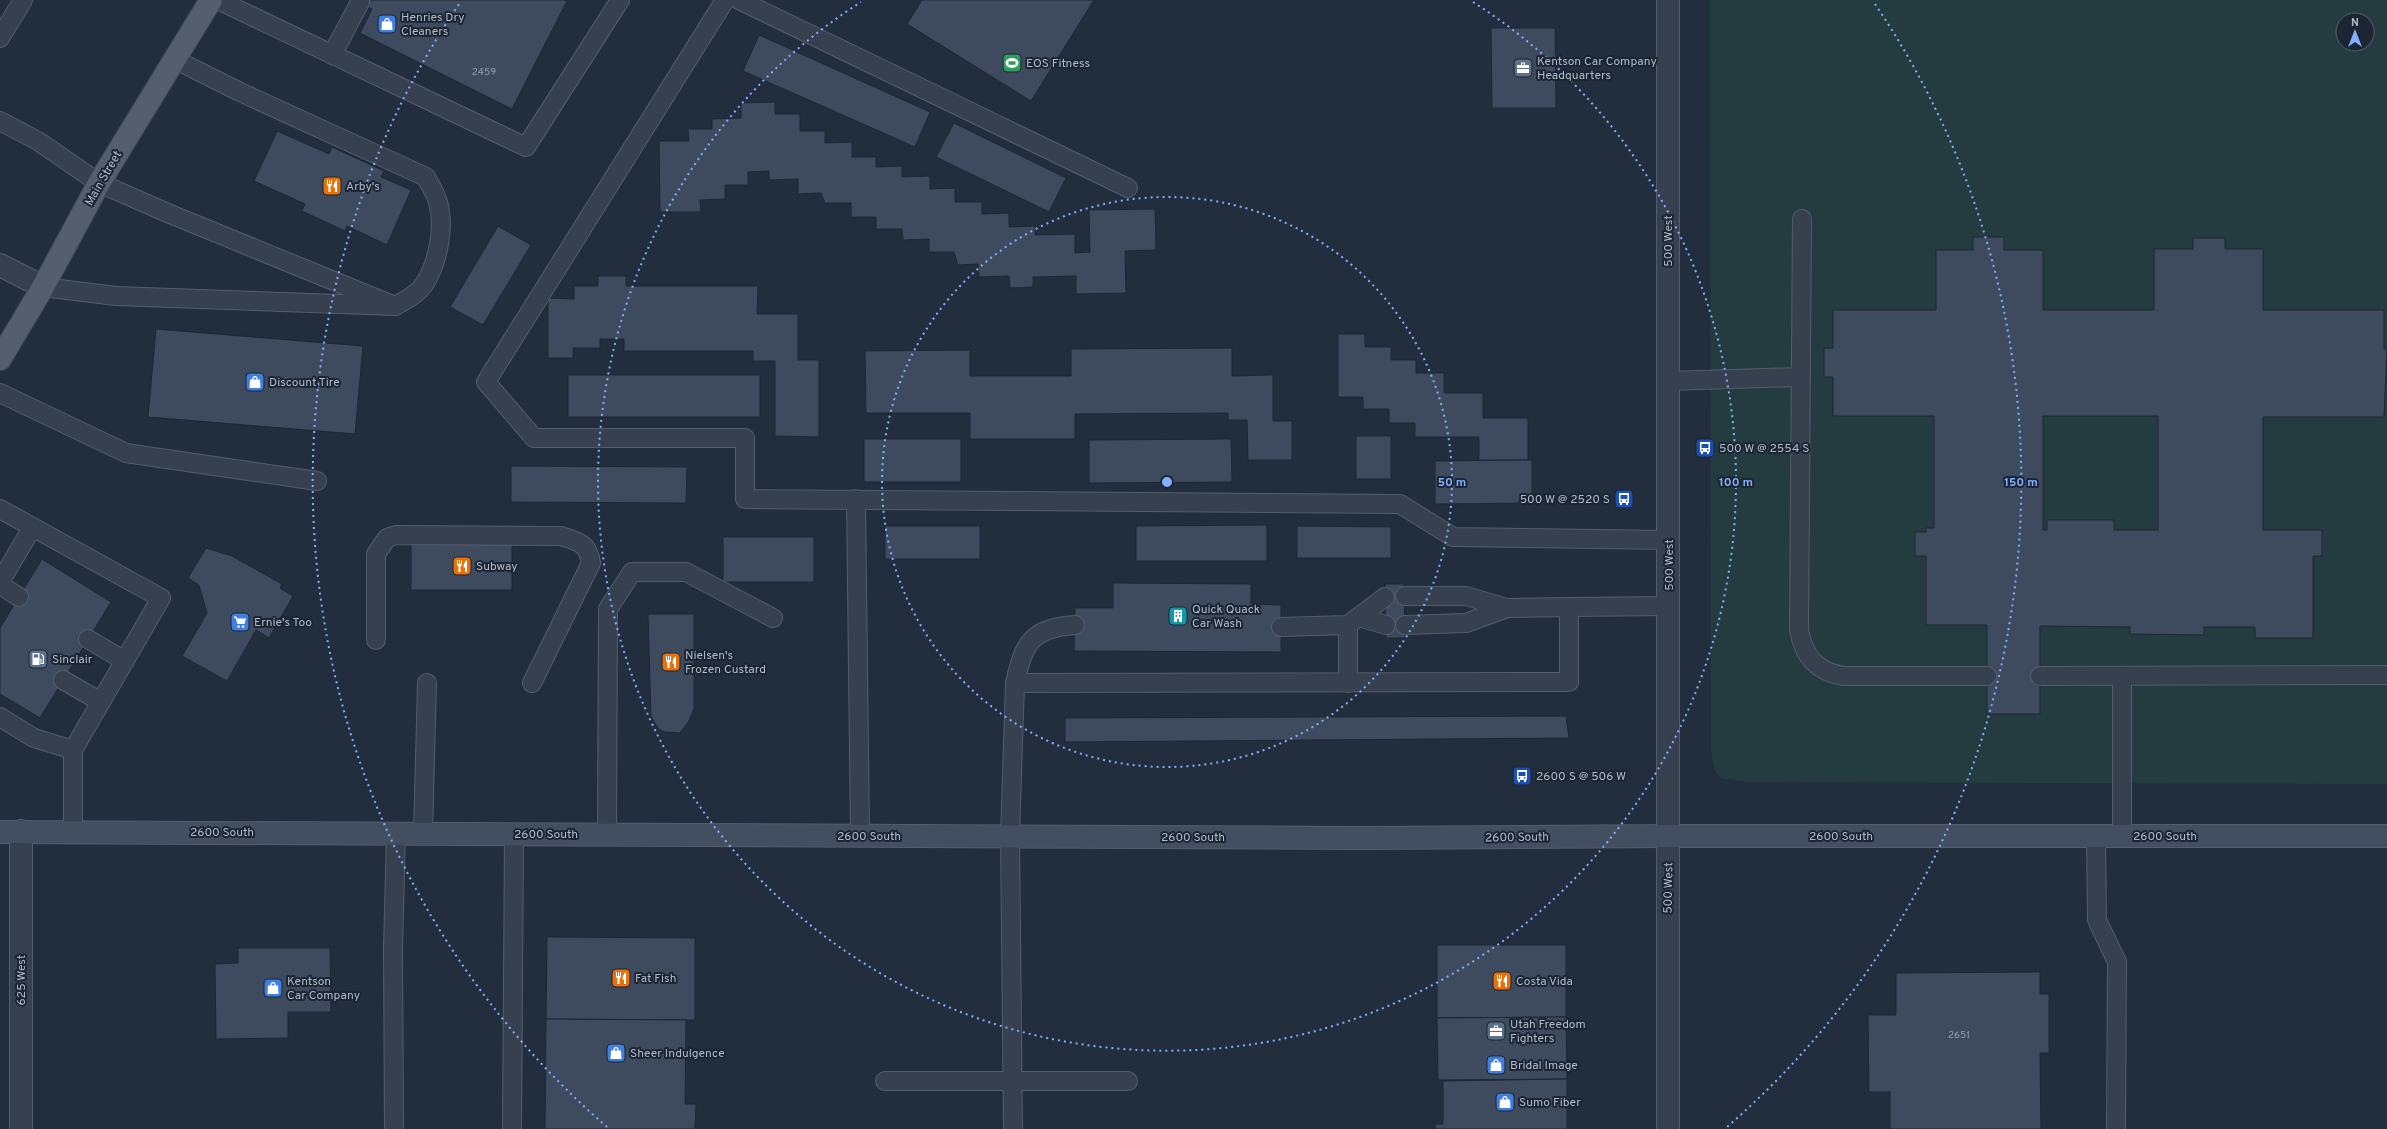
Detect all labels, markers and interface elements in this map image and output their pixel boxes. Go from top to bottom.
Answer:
place label: Henries Dry Cleaners [401,10,465,40]
north arrow [2335,12,2375,52]
shop icon: Henries Dry Cleaners [376,13,398,35]
text: N [2351,16,2359,30]
sports icon: EOS Fitness [1001,52,1023,74]
place label: Kentson Car Company Headquarters [1537,54,1657,84]
place label: EOS Fitness [1026,56,1090,72]
office icon: Kentson Car Company Headquarters [1512,57,1534,79]
house number: 2459 [472,66,496,79]
street label: Main Street [82,148,126,209]
restaurant icon: Arby's [321,175,343,197]
place label: Arby's [346,179,380,195]
street label: 500 West [1661,215,1677,267]
shop icon: Discount Tire [244,371,266,393]
place label: Discount Tire [269,375,340,391]
bus stop icon: 500 W @ 2554 S [1694,437,1716,459]
place label: 500 W @ 2554 S [1719,441,1809,457]
centre of rings [1160,475,1174,489]
text: 50 m [1438,475,1466,491]
text: 100 m [1719,475,1753,491]
text: 150 m [2004,475,2038,491]
bus stop icon: 500 W @ 2520 S [1613,488,1635,510]
place label: 500 W @ 2520 S [1520,492,1610,508]
street label: 500 West [1662,539,1678,591]
restaurant icon: Subway [451,555,473,577]
place label: Subway [476,559,518,575]
place label: Quick Quack Car Wash [1192,602,1260,632]
building icon: Quick Quack Car Wash [1167,605,1189,627]
supermarket icon: Ernie's Too [229,611,251,633]
place label: Ernie's Too [254,615,312,631]
fuel station icon: Sinclair [27,648,49,670]
place label: Nielsen's Frozen Custard [685,648,766,678]
restaurant icon: Nielsen's Frozen Custard [660,651,682,673]
place label: Sinclair [52,652,93,668]
bus stop icon: 2600 S @ 506 W [1511,765,1533,787]
place label: 2600 S @ 506 W [1536,769,1626,785]
street label: 2600 South [190,825,254,841]
street label: 2600 South [514,827,578,843]
street label: 2600 South [837,829,901,845]
street label: 2600 South [1485,829,1549,847]
street label: 2600 South [1809,829,1873,845]
street label: 2600 South [2133,829,2197,845]
street label: 2600 South [1161,830,1225,846]
street label: 500 West [1661,862,1677,914]
street label: 625 West [14,955,30,1005]
restaurant icon: Fat Fish [610,967,632,989]
restaurant icon: Costa Vida [1491,970,1513,992]
place label: Fat Fish [635,971,676,987]
place label: Kentson Car Company [287,974,360,1004]
place label: Costa Vida [1516,974,1573,990]
shop icon: Kentson Car Company [262,977,284,999]
place label: Utah Freedom Fighters [1510,1017,1586,1047]
office icon: Utah Freedom Fighters [1485,1020,1507,1042]
house number: 2651 [1948,1029,1970,1042]
shop icon: Sheer Indulgence [605,1042,627,1064]
place label: Sheer Indulgence [630,1046,725,1062]
shop icon: Bridal Image [1485,1054,1507,1076]
place label: Bridal Image [1510,1058,1578,1074]
shop icon: Sumo Fiber [1494,1091,1516,1113]
place label: Sumo Fiber [1519,1095,1581,1111]

